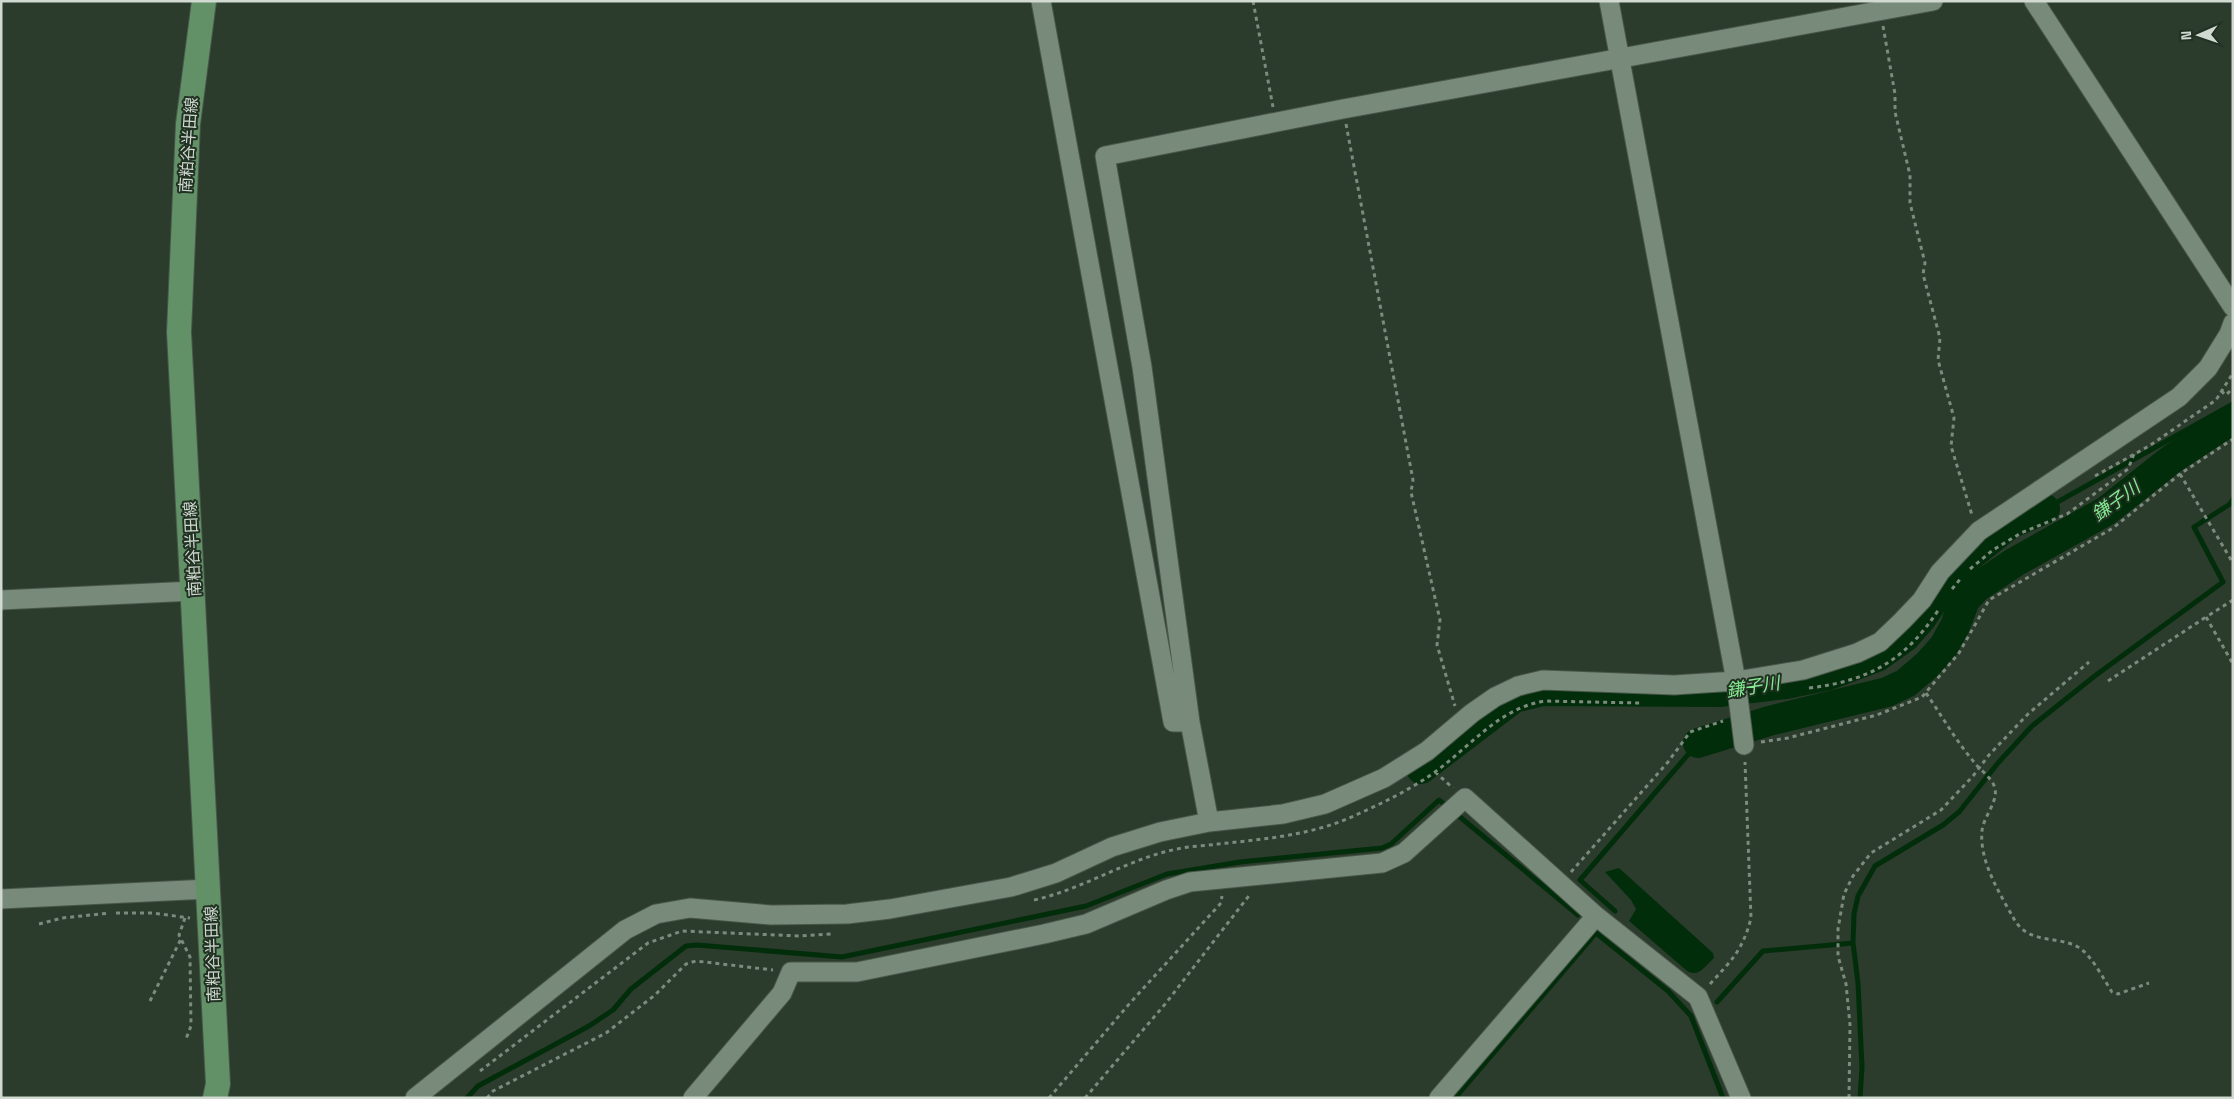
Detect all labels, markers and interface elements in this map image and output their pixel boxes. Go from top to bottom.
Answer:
north arrow [2174,10,2224,60]
text: N [2177,30,2195,40]
street label: 南粕谷半田線 [175,96,202,194]
water label: 鎌子川 [2087,474,2146,526]
street label: 南粕谷半田線 [180,500,205,597]
water label: 鎌子川 [1724,671,1783,702]
street label: 南粕谷半田線 [200,906,225,1002]

